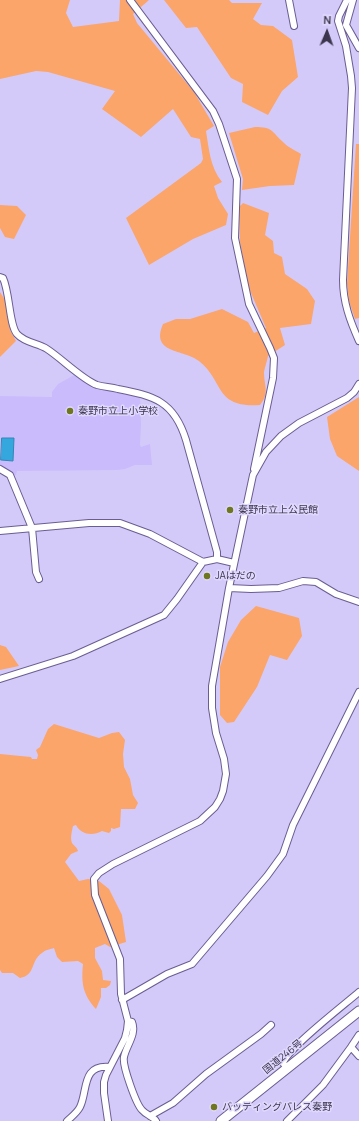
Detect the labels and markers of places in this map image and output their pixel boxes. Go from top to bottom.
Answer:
place label: 秦野市立上小学校 [78,405,158,417]
marker: 秦野市立上小学校 [65,406,75,416]
place label: 秦野市立上公民館 [238,504,318,516]
marker: 秦野市立上公民館 [225,505,235,515]
place label: JAはだの [215,570,256,582]
marker: JAはだの [202,571,212,581]
place label: バッティングパレス秦野 [222,1101,332,1113]
marker: バッティングパレス秦野 [209,1102,219,1112]

